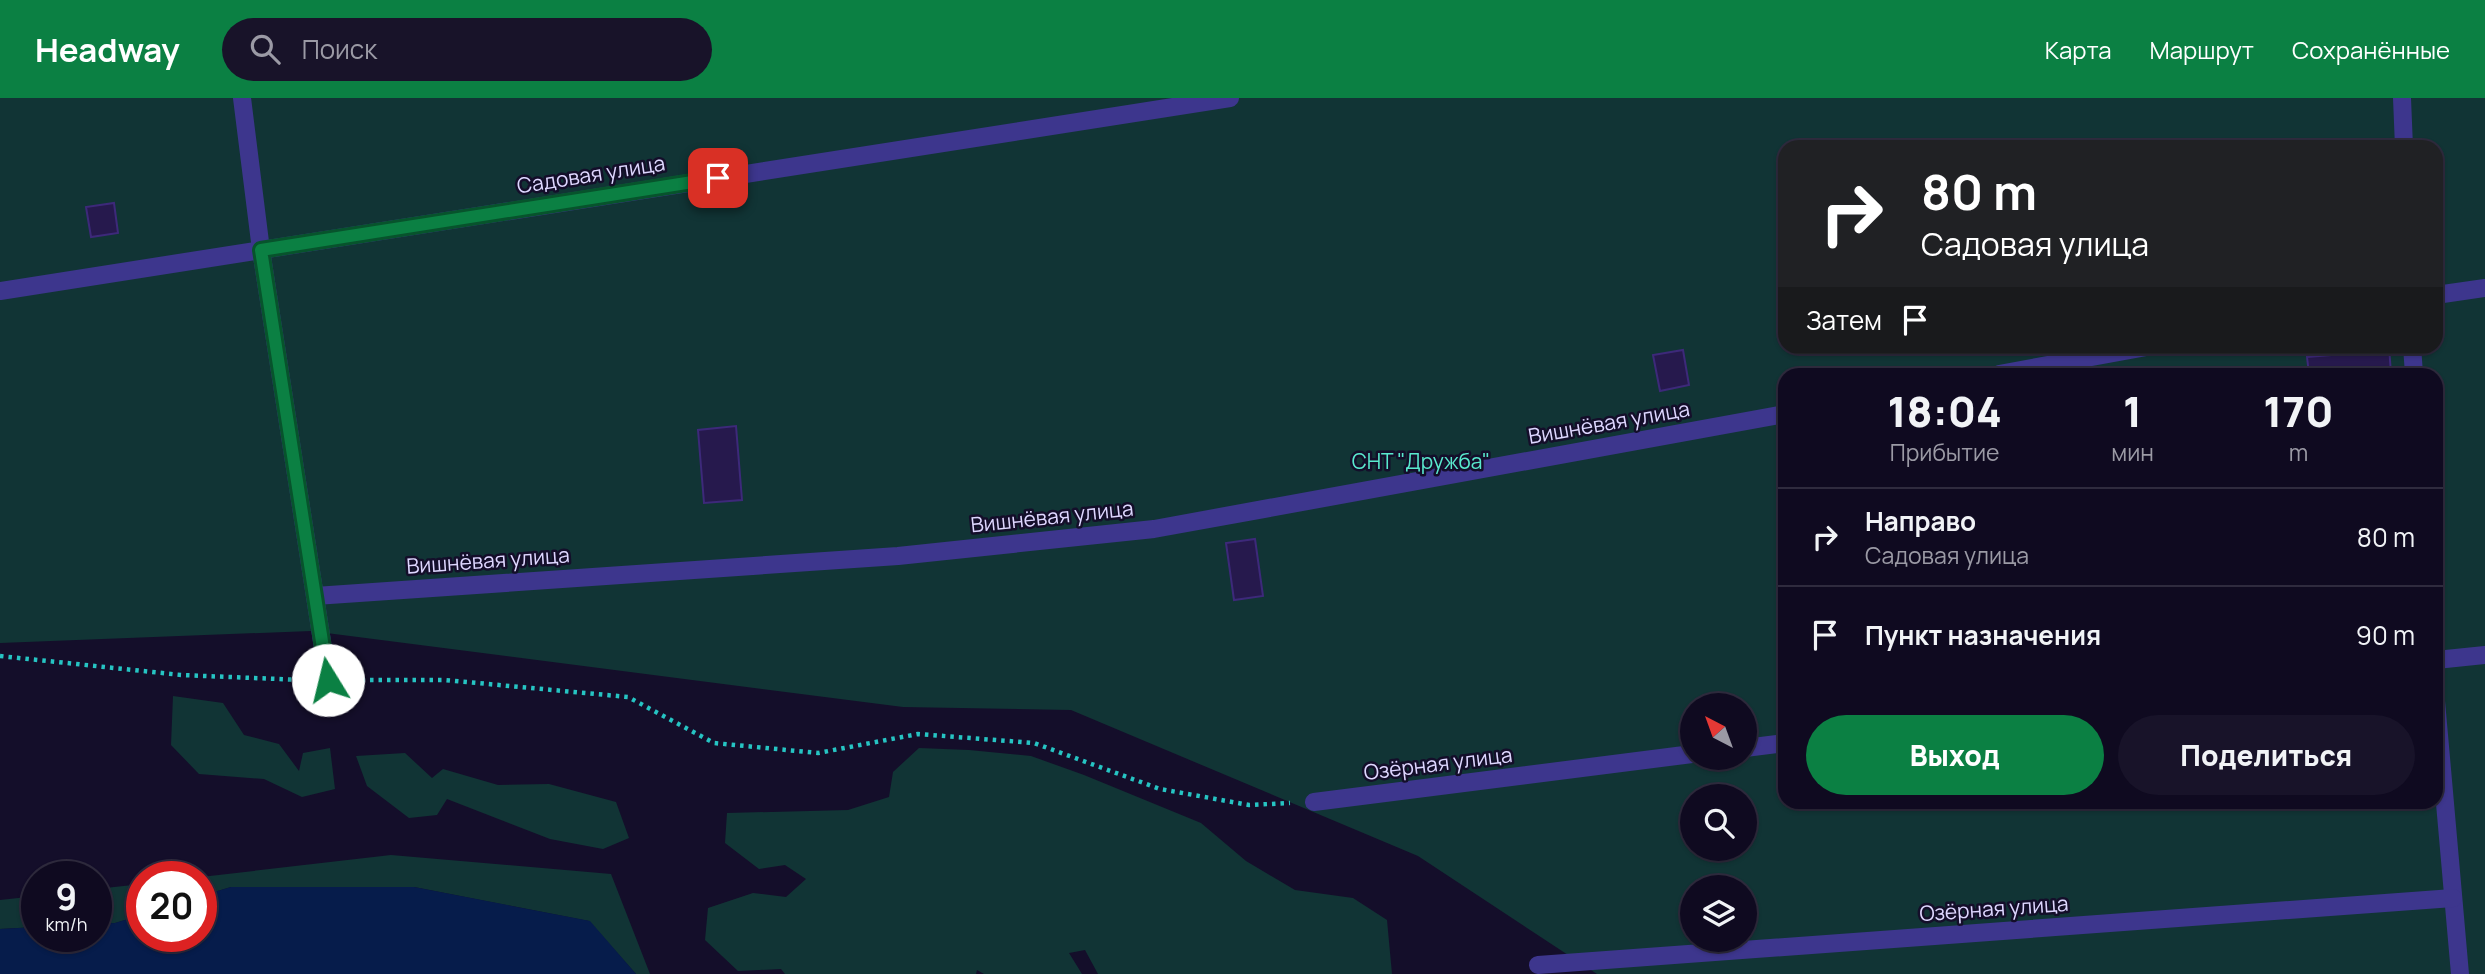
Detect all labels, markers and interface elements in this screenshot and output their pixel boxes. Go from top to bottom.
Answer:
search box [222,18,712,81]
text: Headway [35,27,180,72]
icon: search [246,30,284,68]
text: Поиск [302,31,377,67]
text: Карта [2045,33,2112,66]
text: Маршрут [2150,33,2254,66]
text: Сохранённые [2292,33,2450,66]
street label: Садовая улица [515,148,667,200]
pin [688,148,748,208]
text: 80 m [1921,158,2037,225]
icon: arrive [699,159,737,197]
icon: right [1806,168,1897,259]
text: Садовая улица [1921,222,2149,266]
icon: arrive [1896,301,1934,339]
text: Затем [1806,302,1882,338]
text: 18:04 [1887,382,2002,440]
text: 1 [2123,382,2142,440]
text: 170 [2263,382,2334,440]
street label: Вишнёвая улица [1526,394,1692,450]
text: Прибытие [1890,436,1999,468]
text: мин [2111,436,2154,468]
text: m [2289,436,2308,468]
park label: СНТ "Дружба" [1352,447,1490,475]
street label: Вишнёвая улица [969,494,1135,538]
text: Направо [1865,503,1976,539]
icon: right [1806,518,1844,556]
text: 80 m [2357,519,2415,555]
text: Садовая улица [1865,539,2029,571]
street label: Вишнёвая улица [405,540,570,580]
icon: arrive [1806,616,1844,654]
text: Пункт назначения [1865,617,2101,653]
text: 90 m [2356,617,2415,653]
position arrow [291,643,365,717]
north arrow [1680,693,1757,770]
map controls [1680,693,1757,952]
button: Выход [1806,715,2104,795]
button: Поделиться [2118,715,2415,795]
street label: Озёрная улица [1362,740,1514,786]
button: search [1680,784,1757,861]
speed limit sign: 20 [126,861,217,952]
text: 9 [56,873,77,921]
button: layers [1680,875,1757,952]
street label: Озёрная улица [1918,889,2069,927]
text: km/h [46,912,87,936]

